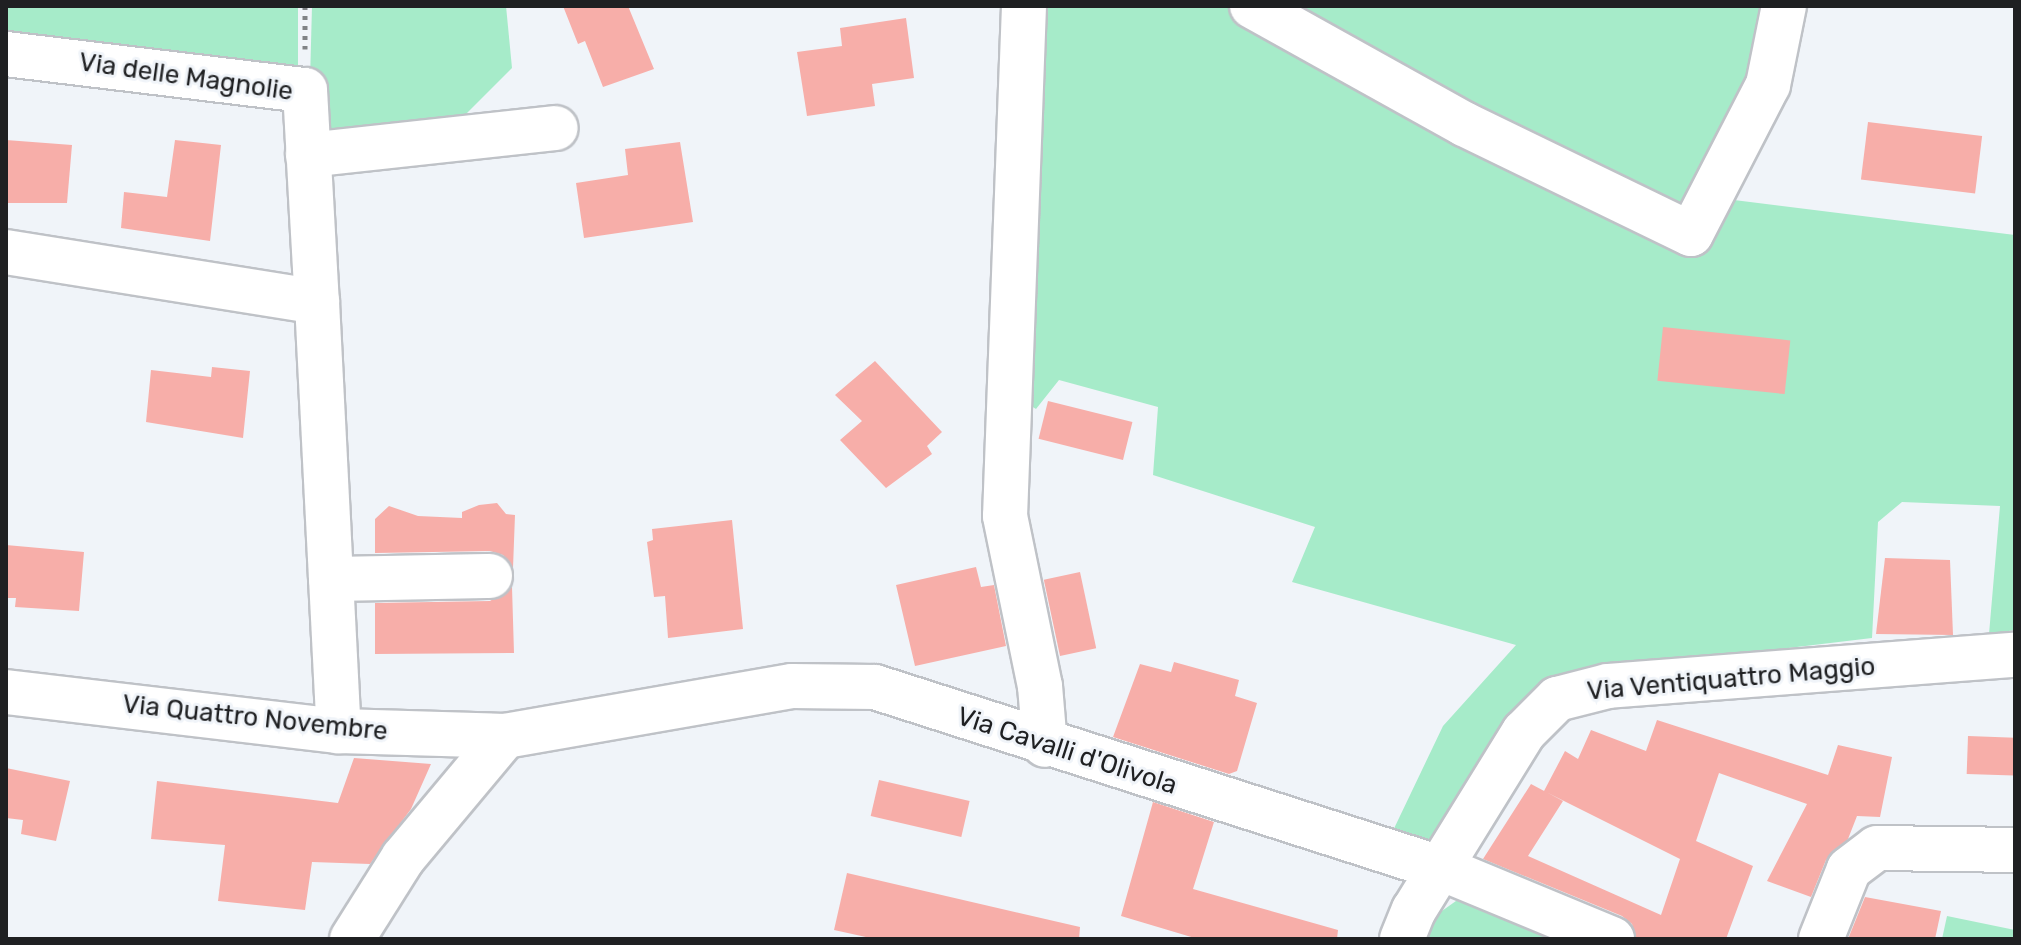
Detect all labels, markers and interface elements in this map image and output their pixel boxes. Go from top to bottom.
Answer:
street label: Via delle Magnolie [77,47,295,107]
street label: Via Ventiquattro Maggio [1585,651,1877,707]
street label: Via Quattro Novembre [121,689,389,747]
street label: Via Cavalli d'Olivola [953,701,1181,801]

